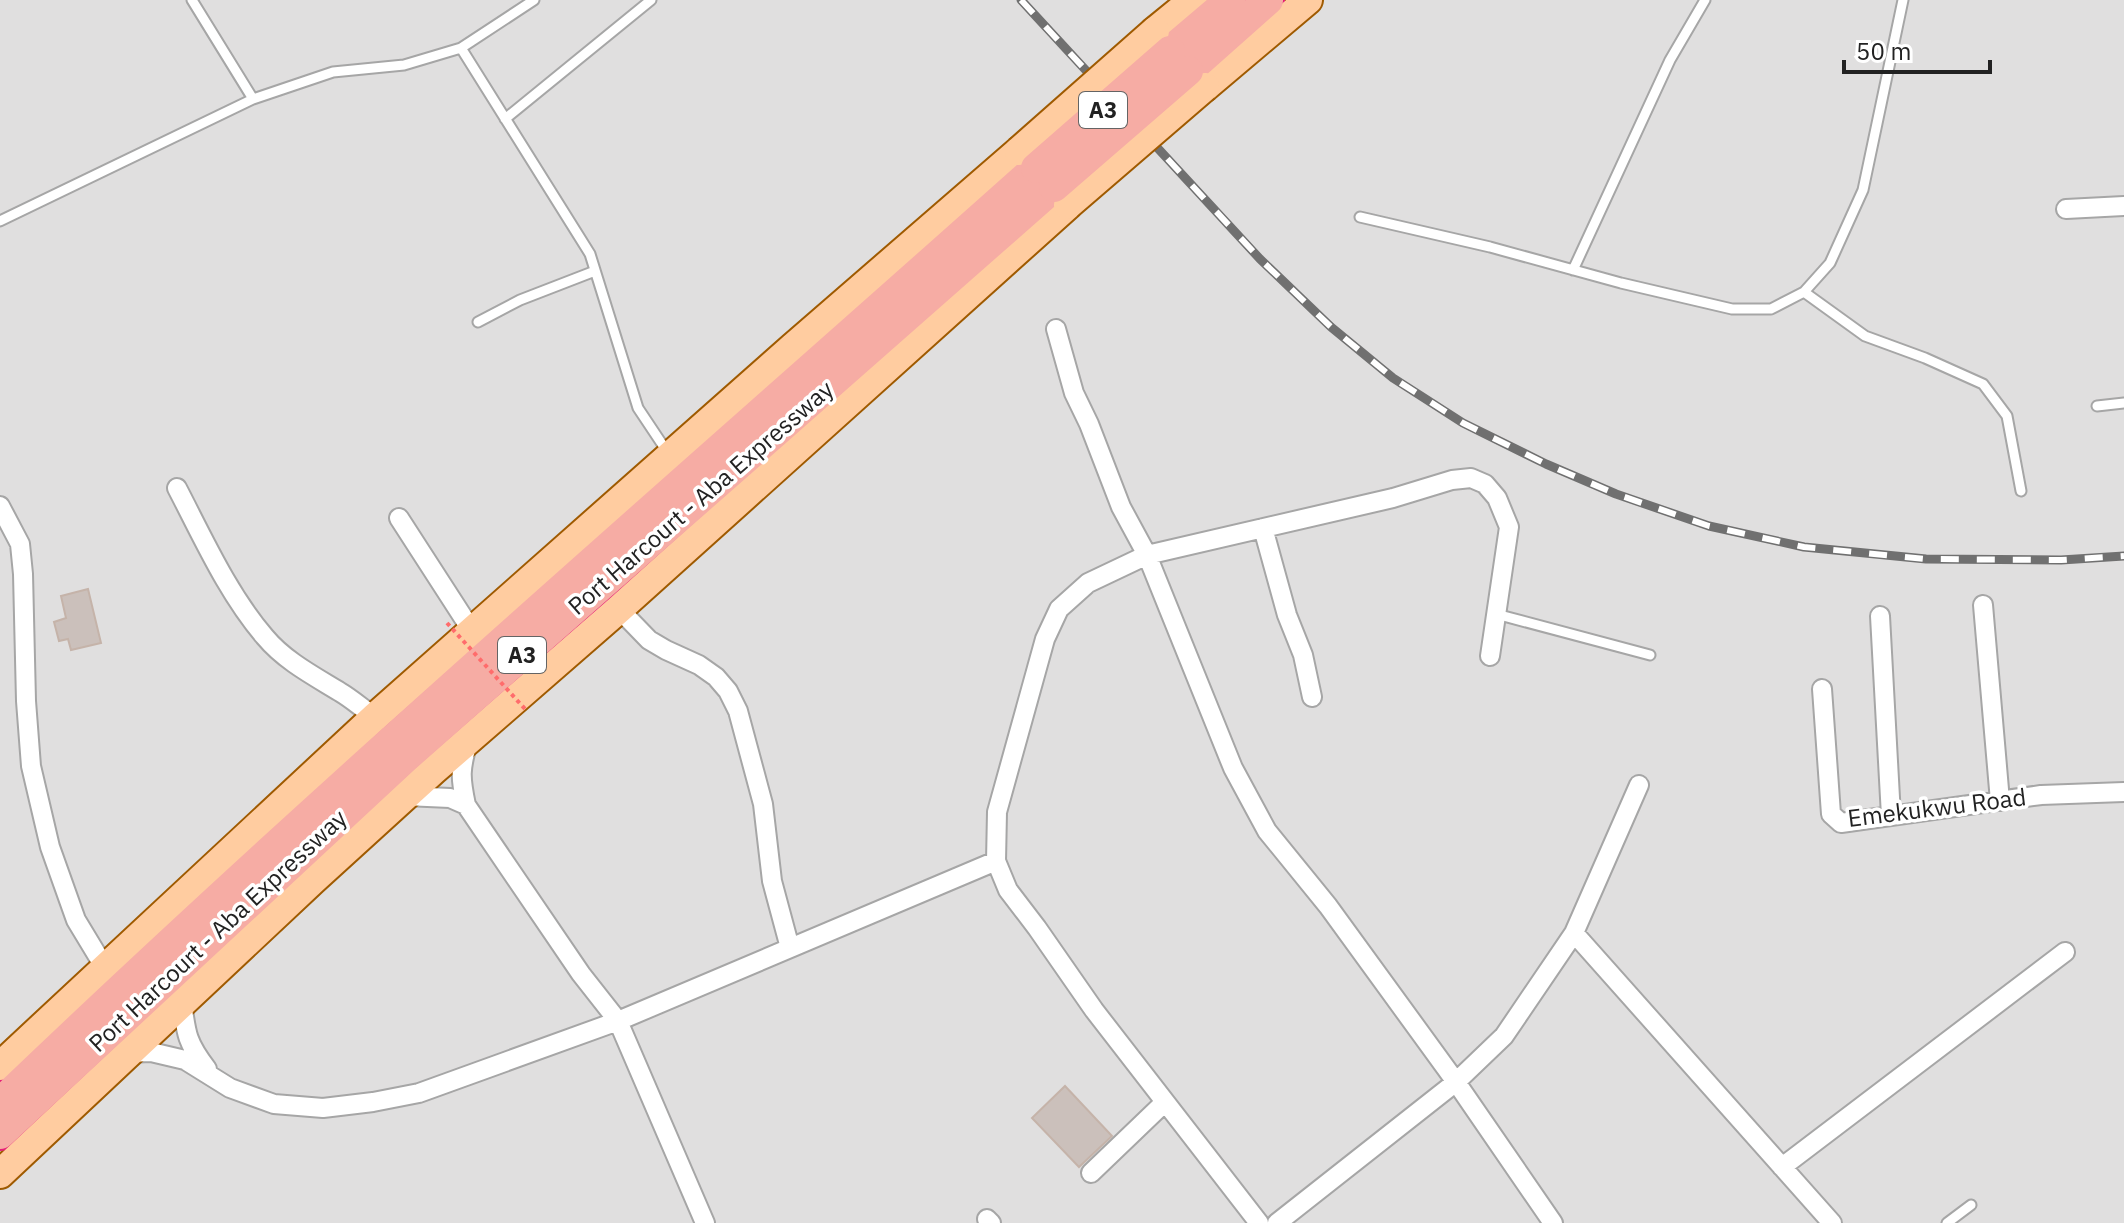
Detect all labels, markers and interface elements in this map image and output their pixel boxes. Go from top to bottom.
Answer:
scale bar [1844,24,1990,74]
text: 50 m [1856,35,1911,67]
road number: A3 [1079,92,1127,128]
street label: Port Harcourt - Aba Expressway [561,373,840,621]
road number: A3 [498,637,546,673]
street label: Emekukwu Road [1846,780,2028,834]
street label: Port Harcourt - Aba Expressway [81,802,353,1059]

